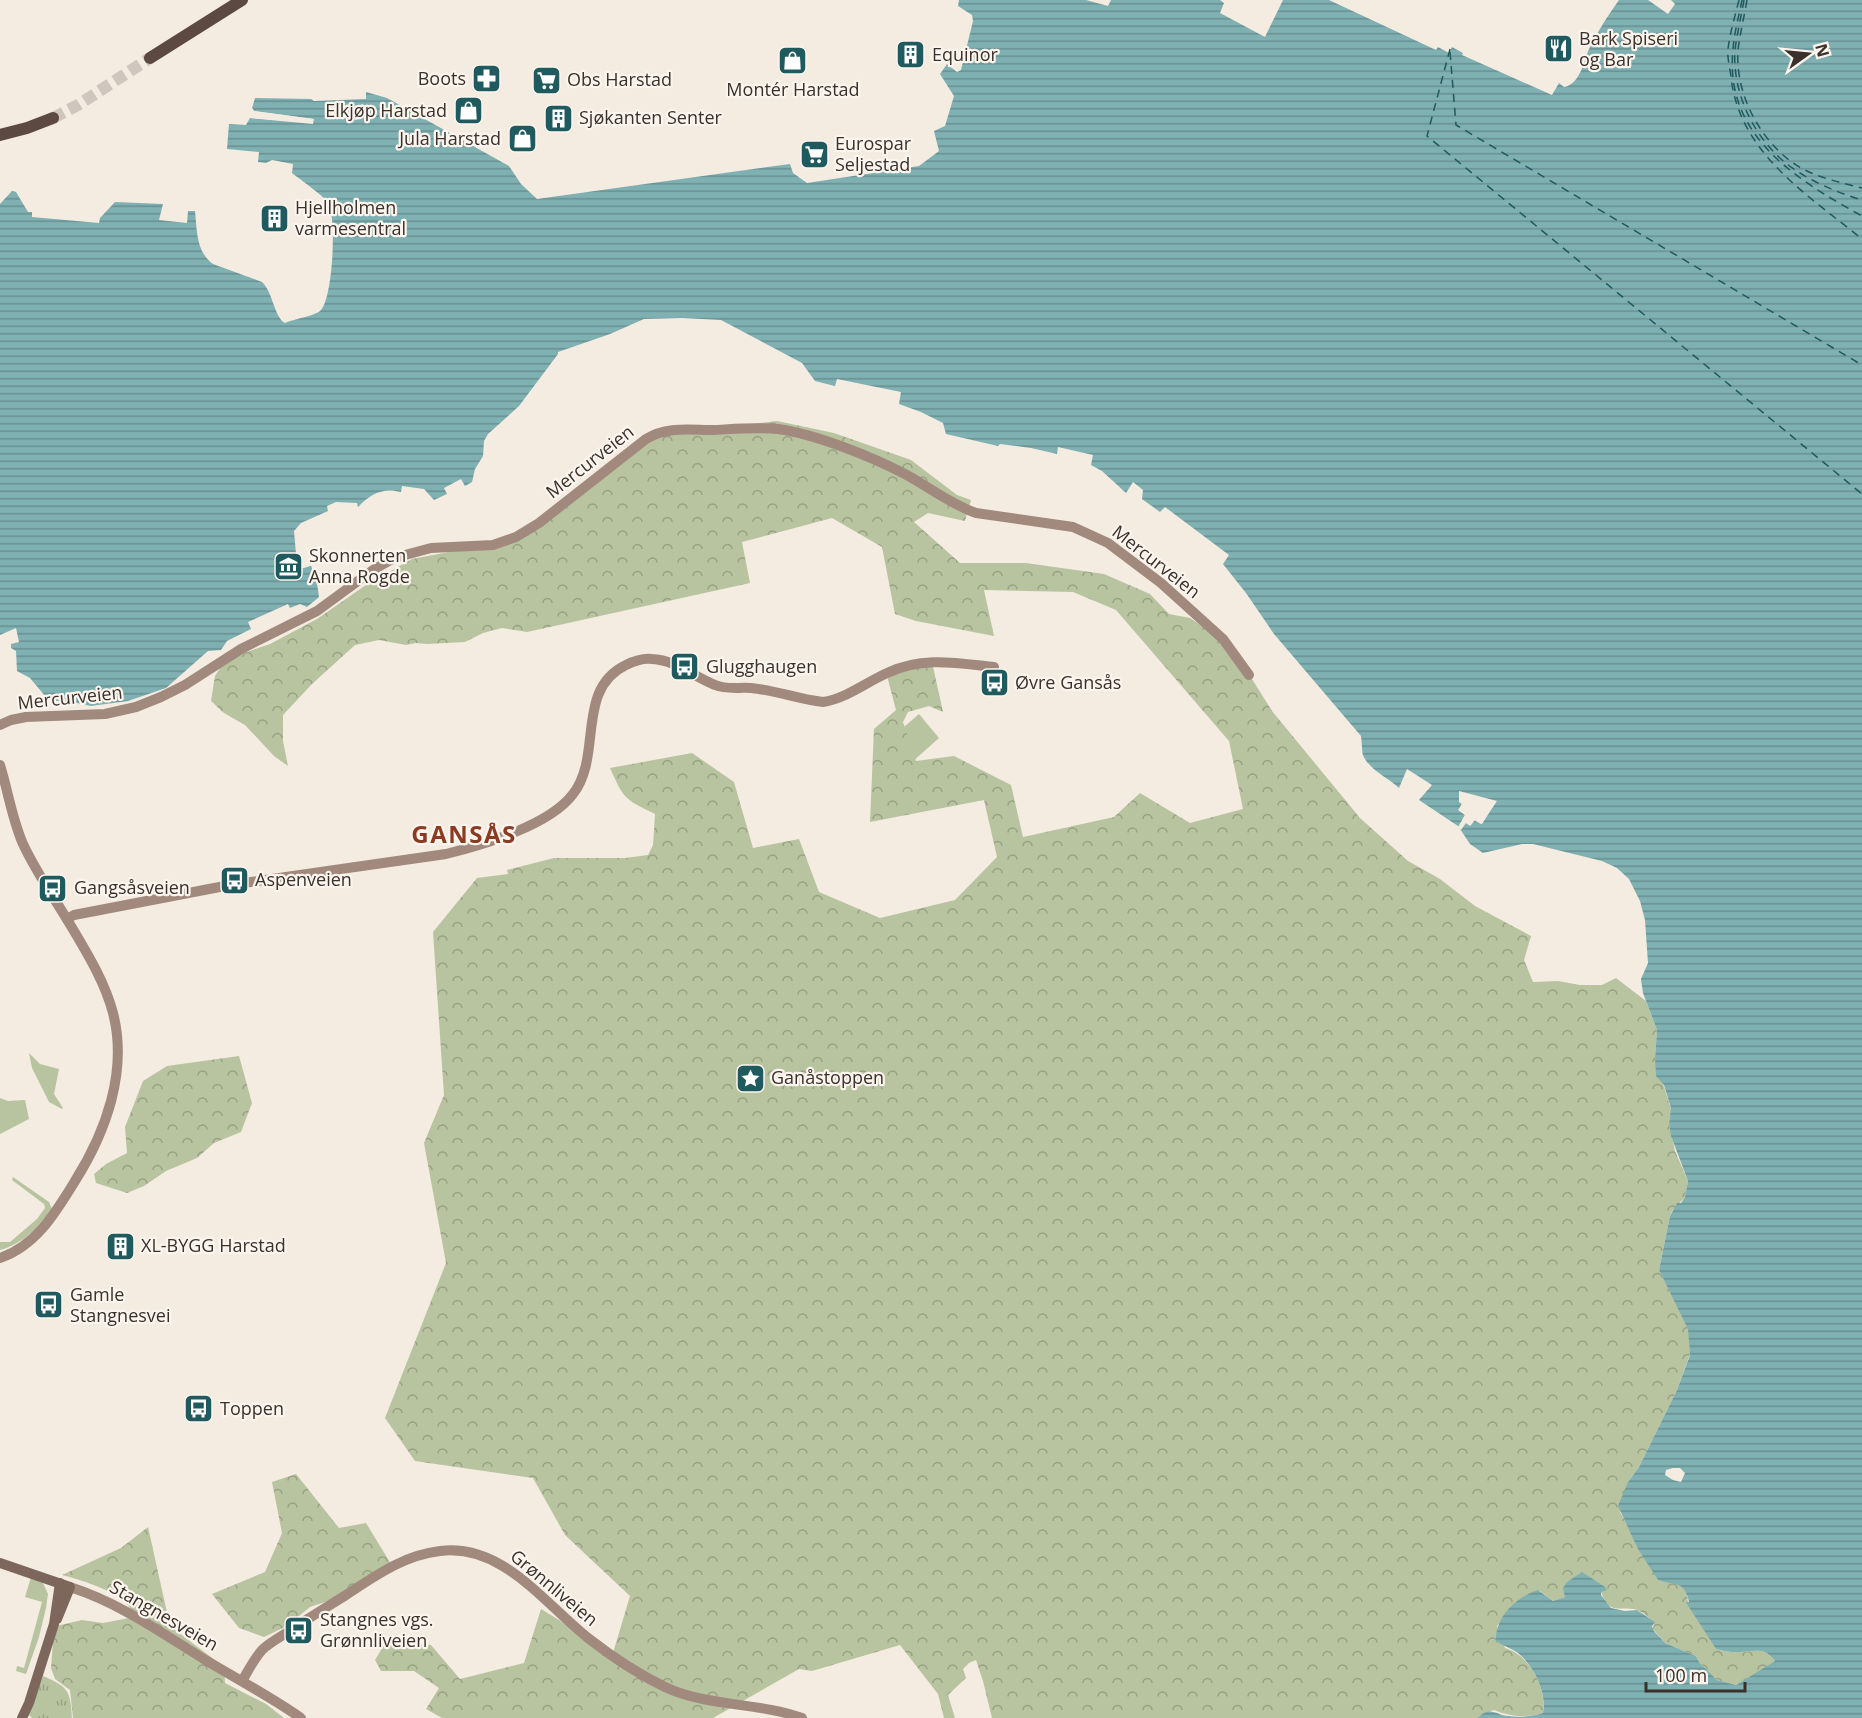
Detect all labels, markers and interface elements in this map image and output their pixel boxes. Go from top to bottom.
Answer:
north arrow [1778,24,1838,84]
place label: Bark Spiseri og Bar [1579,26,1678,71]
restaurant icon: Bark Spiseri og Bar [1542,33,1574,65]
building icon: Equinor [895,39,927,71]
text: N [1810,41,1835,59]
place label: Equinor [932,42,998,66]
shop icon: Montér Harstad [777,45,809,77]
pharmacy icon: Boots [471,63,503,95]
supermarket icon: Obs Harstad [530,64,562,96]
place label: Boots [418,66,466,90]
place label: Obs Harstad [567,67,672,91]
place label: Montér Harstad [726,77,860,101]
shop icon: Elkjøp Harstad [452,95,484,127]
place label: Elkjøp Harstad [325,98,447,122]
building icon: Sjøkanten Senter [542,102,574,134]
place label: Sjøkanten Senter [579,105,723,129]
shop icon: Jula Harstad [506,123,538,155]
place label: Jula Harstad [397,126,501,150]
place label: Eurospar Seljestad [835,131,912,176]
supermarket icon: Eurospar Seljestad [798,138,830,170]
place label: Hjellholmen varmesentral [295,195,406,240]
building icon: Hjellholmen varmesentral [258,202,290,234]
street label: Mercurveien [540,419,638,503]
street label: Mercurveien [1108,519,1206,603]
place label: Skonnerten Anna Rogde [309,543,410,588]
museum icon: Skonnerten Anna Rogde [272,550,304,582]
bus stop icon: Glugghaugen [669,651,701,683]
place label: Glugghaugen [706,654,817,678]
bus stop icon: Øvre Gansås [978,667,1010,699]
place label: Øvre Gansås [1015,670,1121,694]
street label: Mercurveien [16,680,124,714]
district label: GANSÅS [411,817,517,850]
bus stop icon: Aspenveien [218,864,250,896]
place label: Aspenveien [255,867,352,891]
bus stop icon: Gangsåsveien [37,872,69,904]
place label: Gangsåsveien [74,875,190,899]
place icon: Ganåstoppen [734,1062,766,1094]
place label: Ganåstoppen [771,1065,884,1089]
building icon: XL-BYGG Harstad [104,1230,136,1262]
place label: XL-BYGG Harstad [141,1233,286,1257]
place label: Gamle Stangnesvei [70,1282,170,1327]
bus stop icon: Gamle Stangnesvei [33,1289,65,1321]
bus stop icon: Toppen [183,1393,215,1425]
place label: Toppen [220,1396,284,1420]
street label: Grønnliveien [506,1544,603,1631]
street label: Stangnesveien [106,1574,223,1656]
place label: Stangnes vgs. Grønnliveien [320,1607,434,1652]
bus stop icon: Stangnes vgs. Grønnliveien [283,1614,315,1646]
scale bar [1646,1655,1745,1693]
text: 100 m [1655,1663,1707,1687]

